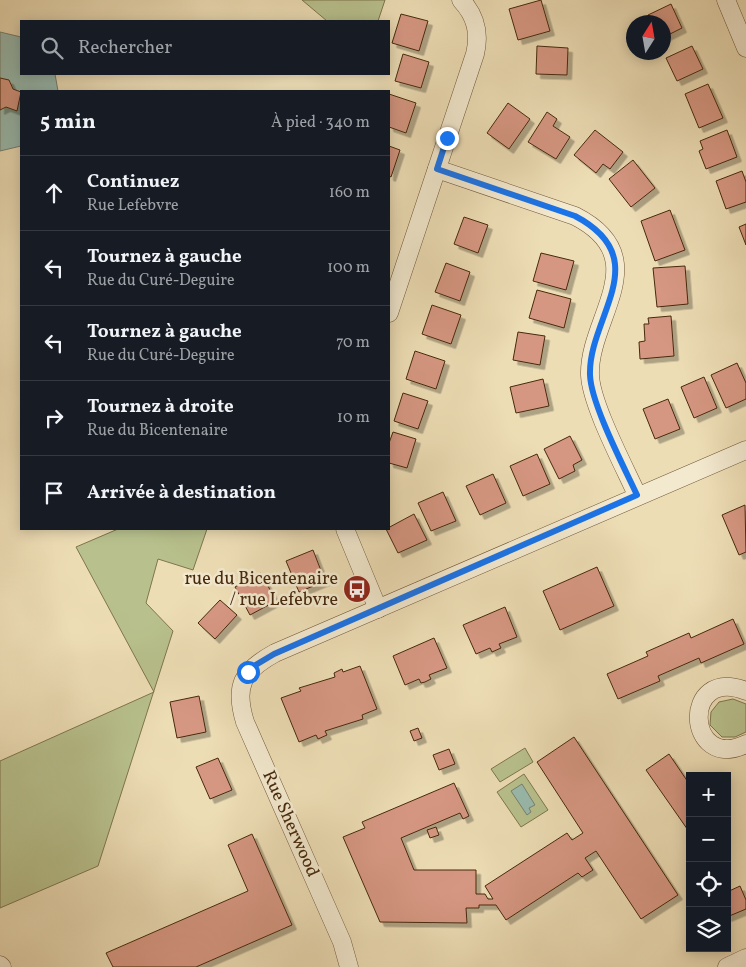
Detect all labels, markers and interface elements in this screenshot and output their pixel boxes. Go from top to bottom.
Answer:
north arrow [626,15,671,60]
search box [20,20,390,75]
icon: search [38,34,66,62]
text: Rechercher [78,35,172,61]
text: 5 min [40,108,96,137]
text: À pied · 340 m [271,112,370,134]
route end [436,127,459,150]
text: Continuez [87,169,179,195]
icon: ahead [40,179,68,207]
text: 160 m [329,182,370,204]
text: Rue Lefebvre [87,195,179,217]
text: Tournez à gauche [87,244,242,270]
icon: left [40,254,68,282]
text: 100 m [327,257,370,279]
text: Rue du Curé-Deguire [87,270,235,292]
text: Tournez à gauche [87,319,242,345]
icon: left [40,329,68,357]
text: 70 m [336,332,370,354]
text: Rue du Curé-Deguire [87,345,235,367]
text: Tournez à droite [87,394,234,420]
icon: right [40,404,68,432]
text: 10 m [337,407,370,429]
text: Rue du Bicentenaire [87,420,228,442]
icon: arrive [40,479,68,507]
text: Arrivée à destination [87,480,276,506]
place label: rue du Bicentenaire / rue Lefebvre [184,567,338,613]
bus stop icon: rue du Bicentenaire / rue Lefebvre [342,574,372,604]
route start [237,661,260,684]
street label: Rue Sherwood [255,767,325,881]
map controls [686,772,731,952]
button: + [686,772,731,817]
button: − [686,817,731,862]
button: locate [686,862,731,907]
button: layers [686,907,731,952]

